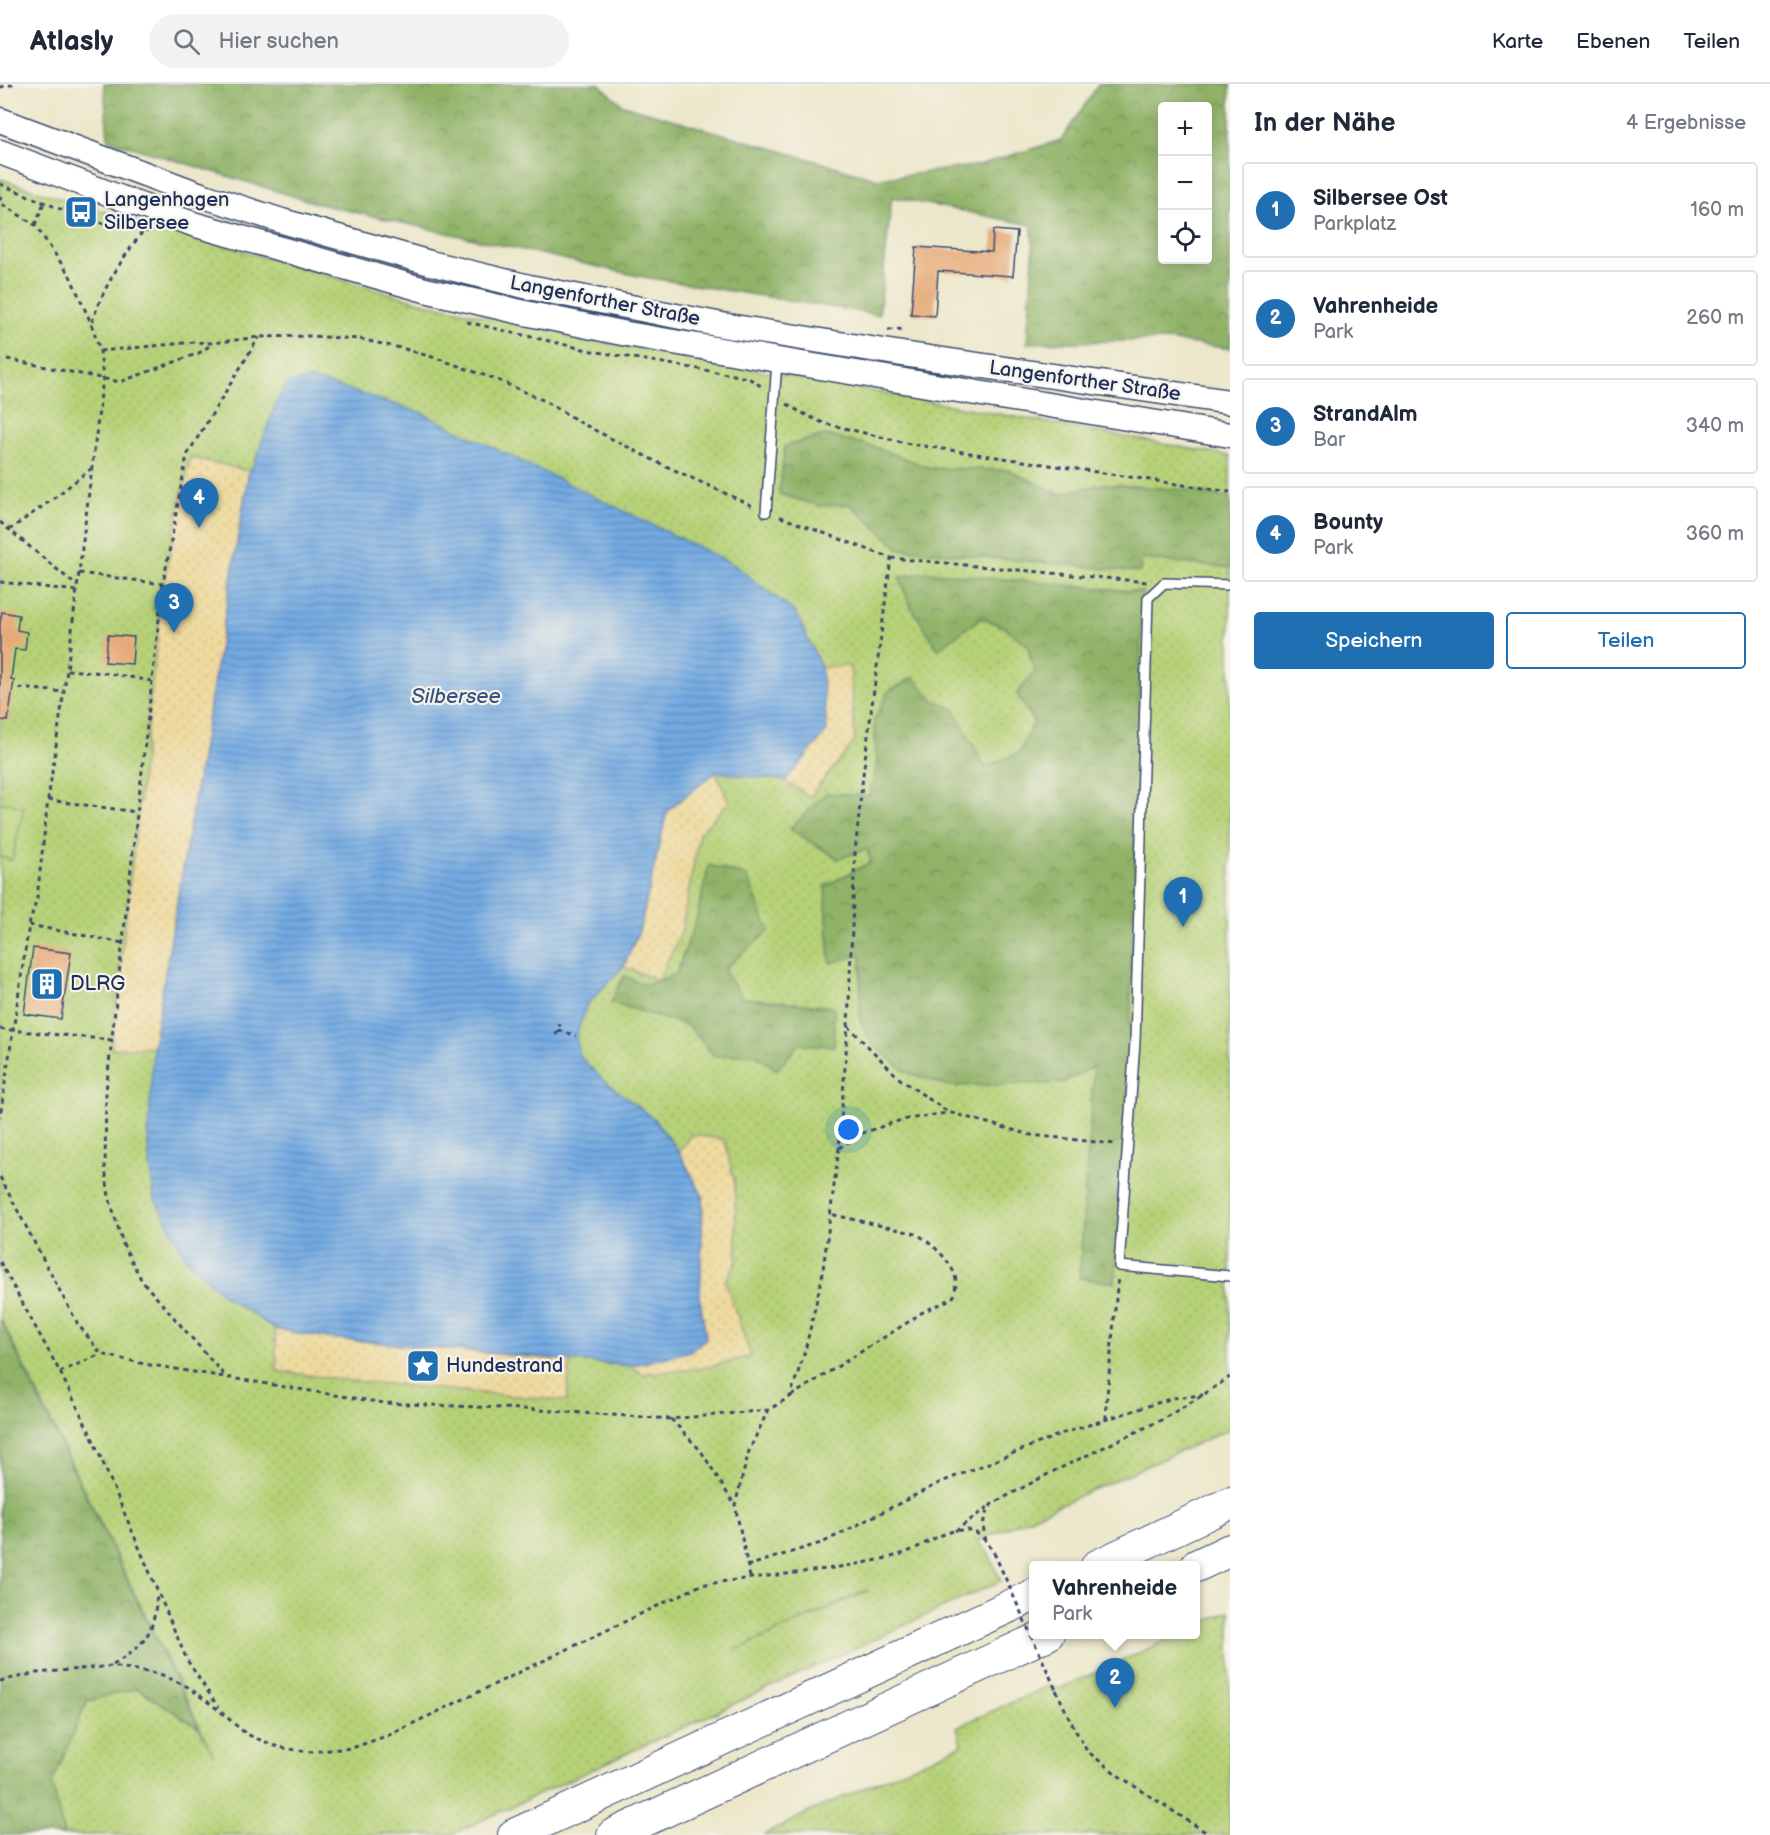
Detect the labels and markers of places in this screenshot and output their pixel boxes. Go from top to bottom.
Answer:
place label: Langenhagen Silbersee [104,188,229,235]
bus stop icon: Langenhagen Silbersee [63,194,99,230]
pin: 4 [180,478,218,528]
pin: 3 [154,584,194,633]
pin: 1 [1164,878,1202,927]
building icon: DLRG [29,966,65,1002]
place label: DLRG [70,972,125,996]
place icon: Hundestrand [405,1348,441,1384]
place label: Hundestrand [446,1354,563,1378]
pin: 2 [1096,1658,1134,1708]

